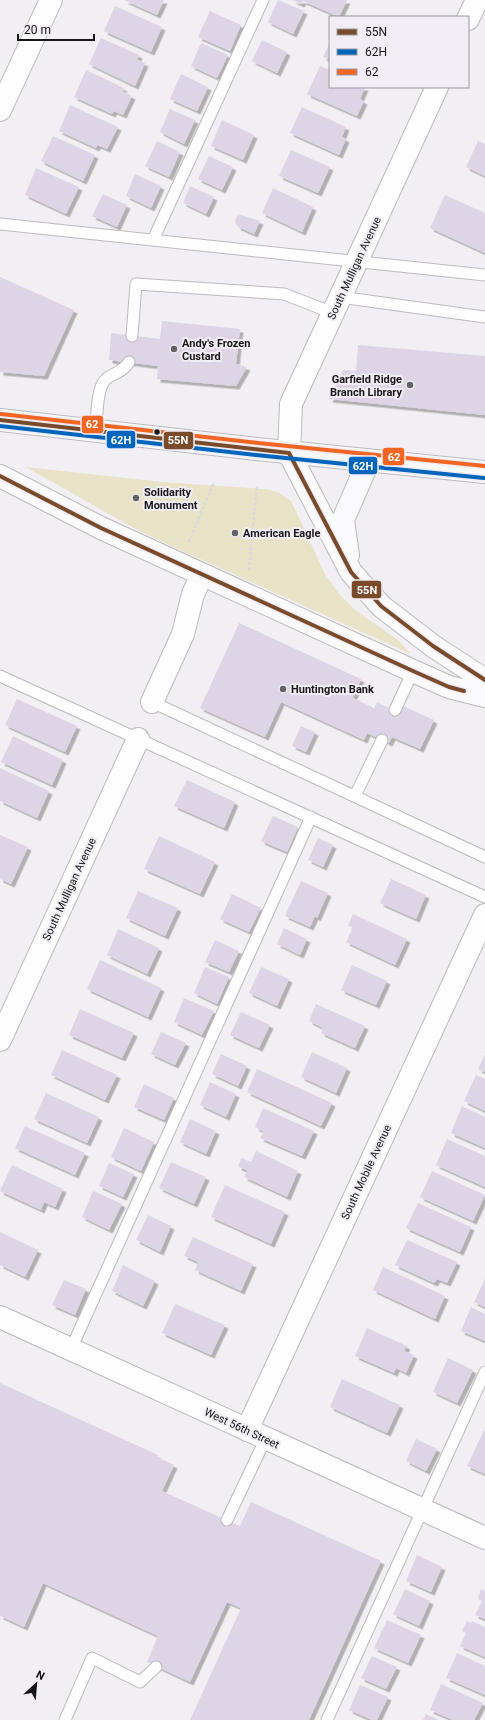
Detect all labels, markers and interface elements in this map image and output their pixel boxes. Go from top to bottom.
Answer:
scale bar [18,16,94,42]
legend [329,16,469,88]
text: 20 m [24,23,51,37]
text: 55N [365,25,387,39]
text: 62H [365,45,387,59]
text: 62 [365,65,379,79]
street label: South Mulligan Avenue [325,215,384,322]
place label: Andy's Frozen Custard [182,337,250,363]
marker: Andy's Frozen Custard [169,344,179,354]
place label: Garfield Ridge Branch Library [330,373,402,399]
marker: Garfield Ridge Branch Library [405,380,415,390]
line badge: 62 [81,415,104,434]
text: 62 [86,418,98,431]
unlabelled marker [152,427,162,437]
line badge: 62H [106,430,136,449]
line badge: 55N [163,431,194,450]
text: 62H [111,434,131,447]
text: 55N [168,434,188,447]
line badge: 62 [382,447,405,466]
text: 62 [388,451,400,464]
line badge: 62H [348,456,378,475]
text: 62H [353,460,373,473]
place label: Solidarity Monument [144,486,198,512]
marker: Solidarity Monument [131,493,141,503]
place label: American Eagle [243,527,320,540]
marker: American Eagle [230,528,240,538]
line badge: 55N [351,580,382,599]
text: 55N [357,584,377,597]
place label: Huntington Bank [291,683,374,696]
marker: Huntington Bank [278,684,288,694]
street label: South Mulligan Avenue [40,836,99,943]
street label: South Mobile Avenue [339,1123,394,1222]
street label: West 56th Street [202,1405,282,1452]
north arrow [16,1664,56,1704]
text: N [34,1668,47,1683]

